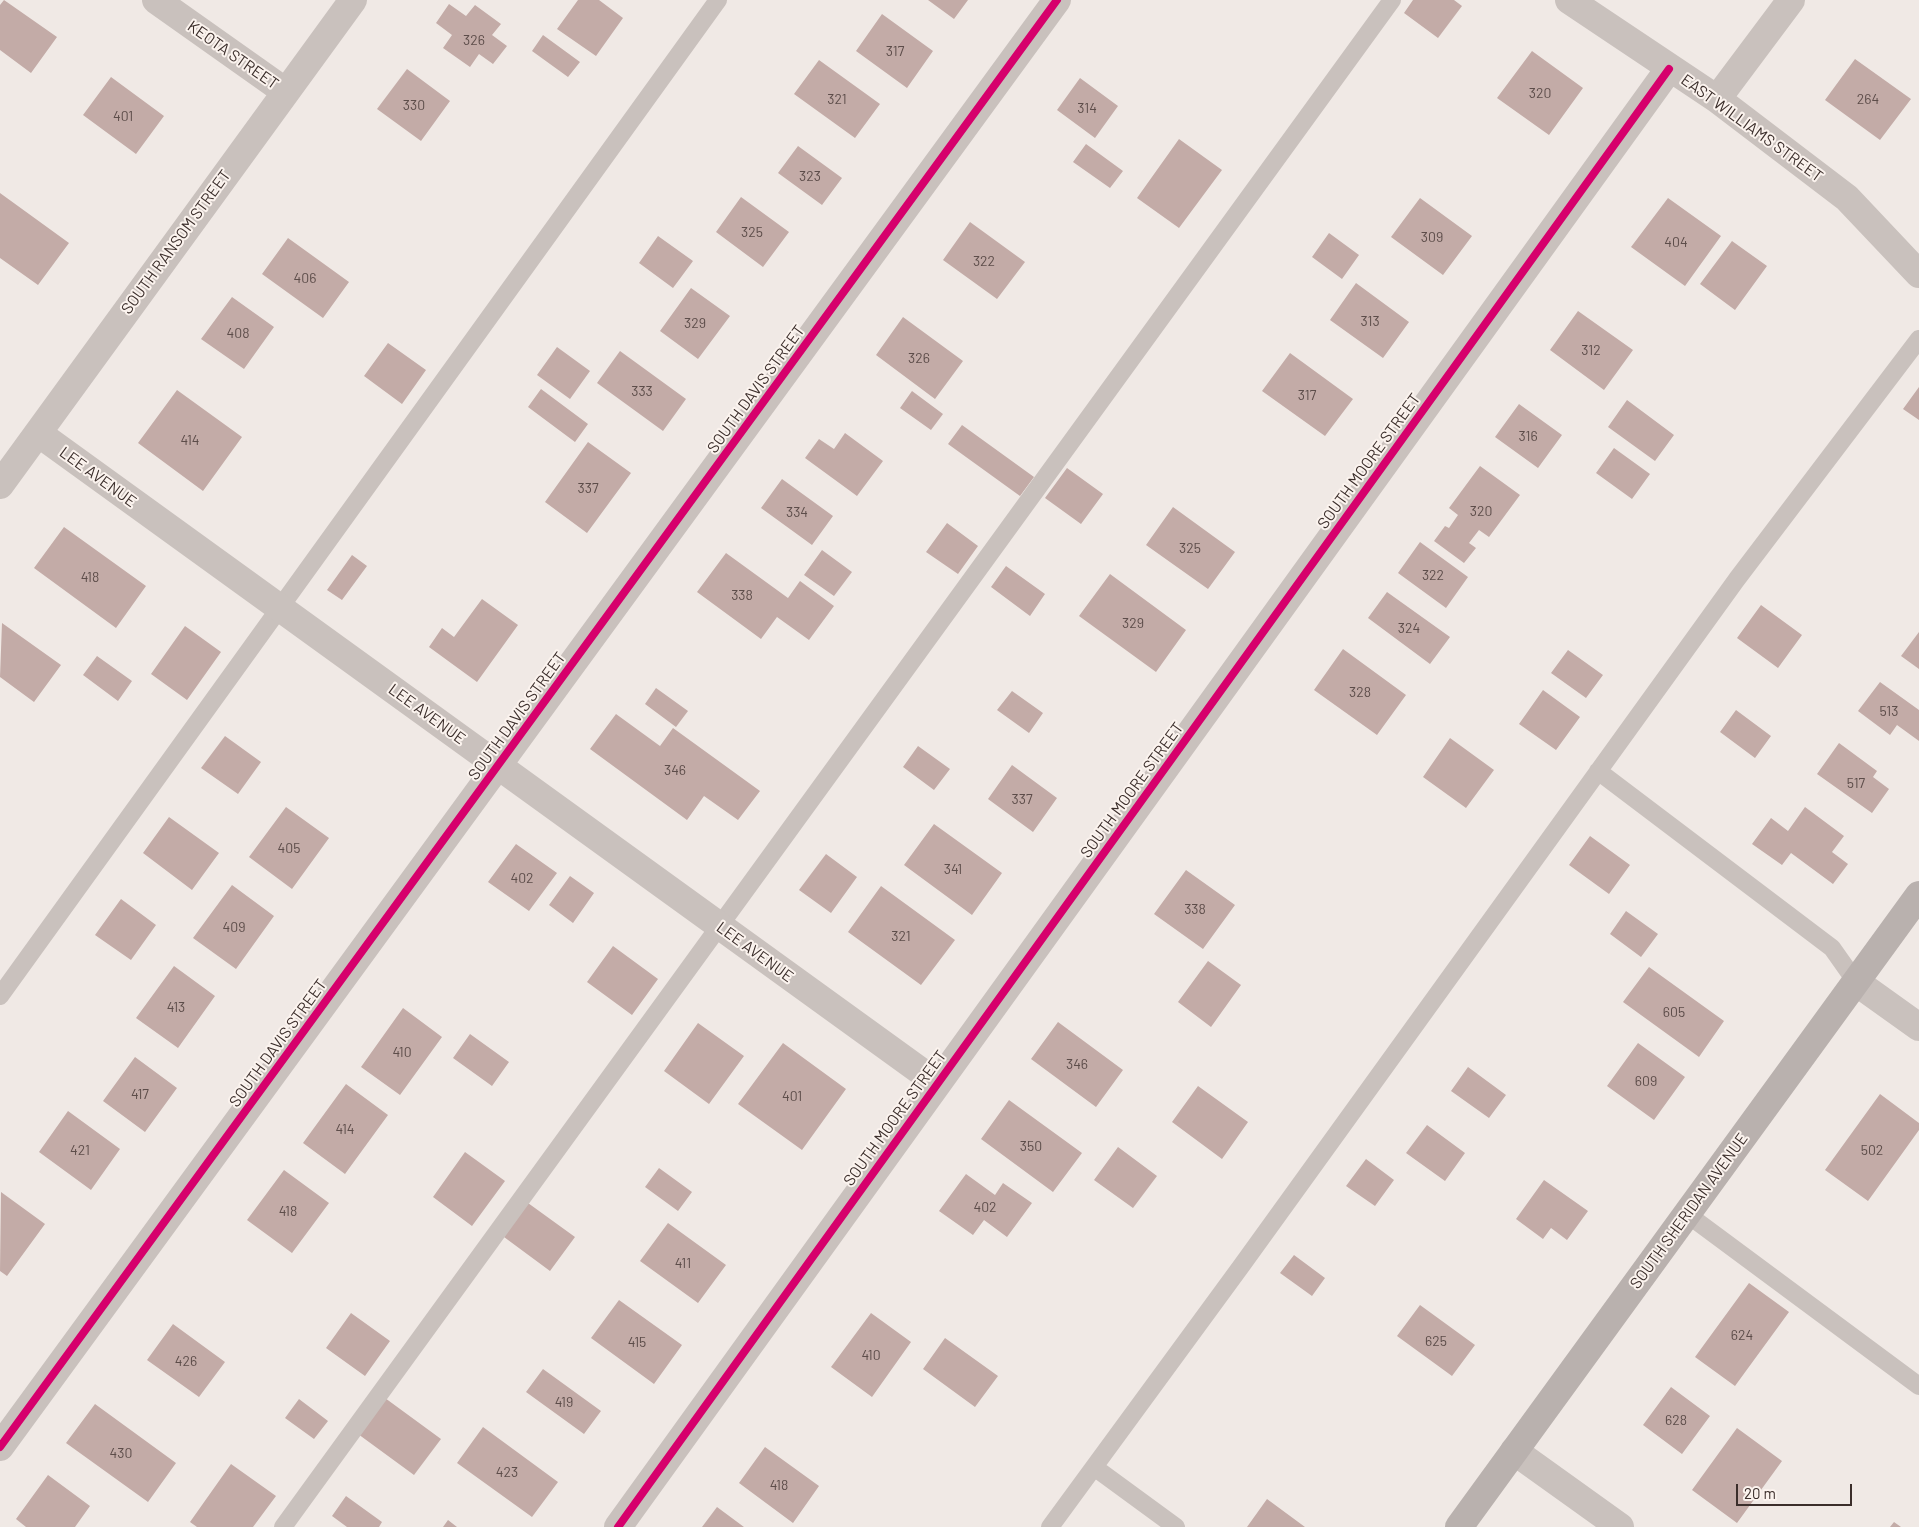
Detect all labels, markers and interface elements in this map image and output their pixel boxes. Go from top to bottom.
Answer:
street label: KEOTA STREET [184,17,282,93]
house number: 326 [463,32,485,48]
house number: 317 [886,43,904,59]
street label: EAST WILLIAMS STREET [1677,70,1827,186]
house number: 320 [1529,85,1551,101]
house number: 321 [827,91,847,107]
house number: 264 [1857,91,1879,107]
house number: 330 [403,97,425,113]
house number: 314 [1077,100,1097,116]
house number: 401 [113,108,133,124]
street label: SOUTH RANSOM STREET [117,166,235,318]
house number: 323 [799,168,821,184]
house number: 325 [741,224,763,240]
house number: 309 [1421,229,1443,245]
house number: 404 [1664,234,1688,250]
house number: 322 [973,253,995,269]
house number: 406 [294,270,316,286]
house number: 313 [1360,313,1380,329]
house number: 329 [684,315,706,331]
street label: SOUTH DAVIS STREET [703,321,809,457]
house number: 408 [227,325,249,341]
house number: 312 [1581,342,1601,358]
house number: 326 [908,350,930,366]
house number: 333 [631,383,653,399]
house number: 317 [1298,387,1316,403]
street label: SOUTH MOORE STREET [1313,389,1425,533]
house number: 316 [1518,428,1538,444]
house number: 414 [180,432,200,448]
street label: LEE AVENUE [56,443,140,511]
house number: 337 [577,480,599,496]
house number: 320 [1470,503,1492,519]
house number: 334 [786,504,808,520]
house number: 325 [1179,540,1201,556]
house number: 322 [1422,567,1444,583]
house number: 418 [81,569,99,585]
house number: 338 [731,587,753,603]
house number: 329 [1122,615,1144,631]
house number: 324 [1398,620,1420,636]
street label: SOUTH DAVIS STREET [464,648,570,784]
street label: LEE AVENUE [385,680,469,748]
house number: 328 [1349,684,1371,700]
house number: 513 [1880,703,1898,719]
street label: SOUTH MOORE STREET [1076,718,1188,862]
house number: 346 [664,762,686,778]
house number: 517 [1847,775,1865,791]
house number: 337 [1011,791,1033,807]
house number: 405 [278,840,300,856]
house number: 341 [944,861,962,877]
house number: 402 [510,870,534,886]
house number: 338 [1184,901,1206,917]
street label: LEE AVENUE [713,918,797,986]
house number: 409 [223,919,245,935]
house number: 321 [891,928,911,944]
street label: SOUTH DAVIS STREET [225,975,331,1111]
house number: 413 [167,999,185,1015]
house number: 605 [1663,1004,1685,1020]
house number: 410 [392,1044,412,1060]
street label: SOUTH MOORE STREET [839,1046,951,1190]
house number: 346 [1066,1056,1088,1072]
house number: 609 [1635,1073,1657,1089]
house number: 417 [131,1086,149,1102]
house number: 401 [782,1088,802,1104]
house number: 414 [335,1121,355,1137]
street label: SOUTH SHERIDAN AVENUE [1626,1129,1752,1293]
house number: 350 [1020,1138,1042,1154]
house number: 421 [70,1142,90,1158]
house number: 502 [1861,1142,1883,1158]
house number: 402 [973,1199,997,1215]
house number: 418 [279,1203,297,1219]
house number: 411 [675,1255,691,1271]
house number: 624 [1731,1327,1753,1343]
house number: 625 [1425,1333,1447,1349]
house number: 415 [628,1334,646,1350]
house number: 410 [861,1347,881,1363]
house number: 426 [175,1353,197,1369]
house number: 419 [555,1394,573,1410]
house number: 628 [1665,1412,1687,1428]
house number: 430 [110,1445,132,1461]
house number: 423 [496,1464,518,1480]
scale bar [1739,1474,1855,1506]
house number: 418 [770,1477,788,1493]
text: 20 m [1744,1484,1776,1502]

